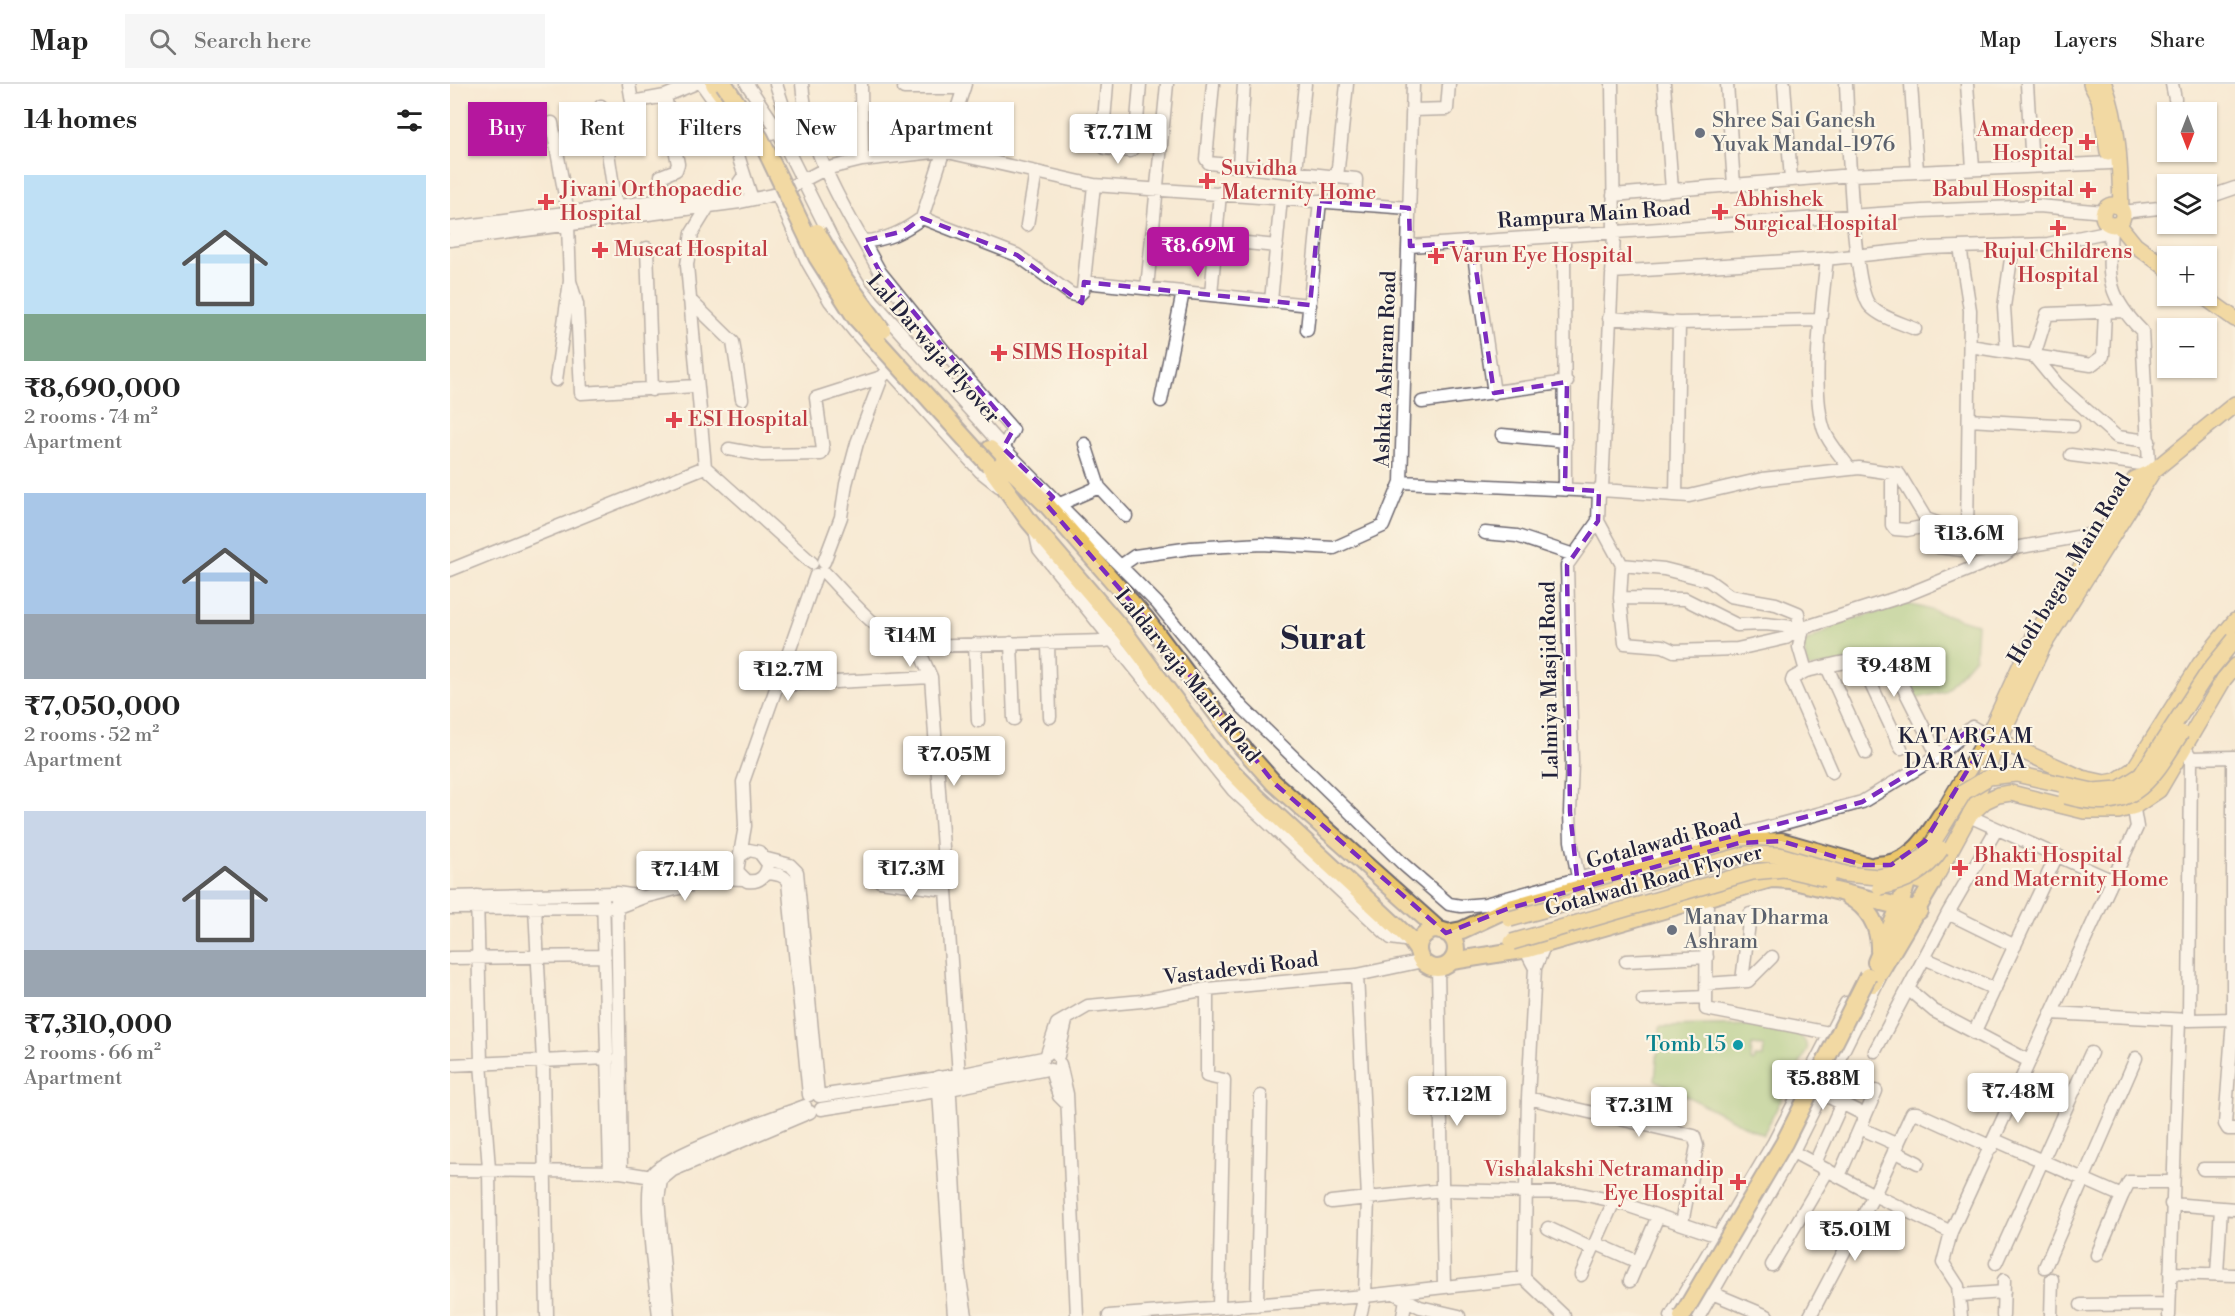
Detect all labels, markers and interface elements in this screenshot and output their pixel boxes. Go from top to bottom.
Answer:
search box [125,14,545,68]
text: Map [30,24,89,59]
icon: search [146,25,179,58]
text: Search here [194,28,311,55]
text: Map [1980,28,2021,54]
text: Layers [2054,28,2117,54]
text: Share [2150,28,2205,54]
chip: Buy [468,102,547,156]
chip: Rent [559,102,646,156]
chip: Filters [658,102,763,156]
chip: New [775,102,857,156]
chip: Apartment [869,102,1014,156]
north arrow [2157,102,2217,162]
map controls [2157,102,2217,378]
text: 14 homes [24,104,137,136]
icon: filters [393,104,426,137]
place label: Shree Sai Ganesh Yuvak Mandal-1976 [1711,108,1895,158]
pin: ₹7.71M [1069,114,1167,165]
place label: Amardeep Hospital [1975,117,2074,167]
text: ₹7.71M [1084,121,1152,146]
marker: Shree Sai Ganesh Yuvak Mandal-1976 [1693,126,1707,140]
marker: Amardeep Hospital [2078,133,2096,151]
place label: Suvidha Maternity Home [1221,156,1376,206]
marker: Suvidha Maternity Home [1198,172,1216,190]
button: layers [2157,174,2217,234]
place label: Jivani Orthopaedic Hospital [559,177,742,227]
place label: Babul Hospital [1932,177,2074,203]
marker: Babul Hospital [2079,181,2097,199]
place label: Abhishek Surgical Hospital [1733,187,1898,237]
marker: Jivani Orthopaedic Hospital [537,193,555,211]
street label: Rampura Main Road [1496,195,1692,235]
marker: Abhishek Surgical Hospital [1711,203,1729,221]
icon: home [171,214,279,322]
marker: Rujul Childrens Hospital [2049,219,2067,237]
pin: ₹8.69M [1149,227,1247,278]
text: ₹8.69M [1161,234,1235,259]
place label: Muscat Hospital [614,237,768,263]
place label: Rujul Childrens Hospital [1983,239,2133,289]
marker: Muscat Hospital [591,241,609,259]
place label: Varun Eye Hospital [1449,243,1633,269]
button: + [2157,246,2217,306]
marker: Varun Eye Hospital [1427,247,1445,265]
street label: Lal Darwaja Flyover [861,269,1005,429]
street label: Ashkta Ashram Road [1370,270,1402,469]
button: − [2157,318,2217,378]
place label: SIMS Hospital [1012,340,1148,366]
marker: SIMS Hospital [990,344,1008,362]
text: ₹8,690,000 [24,373,181,405]
text: 2 rooms · 74 m² [24,405,158,430]
place label: ESI Hospital [688,407,808,433]
marker: ESI Hospital [665,411,683,429]
text: Apartment [24,430,122,455]
street label: Hodi bagala Main Road [2003,469,2138,669]
pin: ₹13.6M [1920,515,2018,566]
text: ₹13.6M [1934,522,2004,547]
icon: home [171,532,279,640]
street label: Lalmiya Masjid Road [1535,581,1565,779]
street label: Laldarwaja Main ROad [1109,584,1265,768]
pin: ₹14M [874,617,946,668]
district label: Surat [1281,619,1366,660]
text: ₹14M [884,624,936,649]
pin: ₹9.48M [1845,647,1943,698]
pin: ₹12.7M [739,651,837,702]
text: ₹9.48M [1857,654,1931,679]
text: ₹12.7M [753,658,823,683]
text: ₹7,050,000 [24,691,180,723]
text: 2 rooms · 52 m² [24,723,159,748]
district label: KATARGAM DARAVAJA [1898,723,2034,775]
pin: ₹7.05M [905,736,1003,787]
text: ₹7.05M [917,743,991,768]
text: Apartment [24,748,122,773]
street label: Gotalawadi Road [1584,809,1744,875]
street label: Gotalwadi Road Flyover [1542,839,1766,923]
place label: Bhakti Hospital and Maternity Home [1973,843,2169,893]
icon: home [171,850,279,958]
pin: ₹17.3M [862,850,960,901]
pin: ₹7.14M [636,851,734,902]
text: ₹17.3M [877,857,945,882]
text: ₹7.14M [650,858,720,883]
marker: Bhakti Hospital and Maternity Home [1951,859,1969,877]
place label: Manav Dharma Ashram [1683,905,1829,955]
marker: Manav Dharma Ashram [1665,923,1679,937]
street label: Vastadevdi Road [1161,947,1320,992]
text: ₹7,310,000 [24,1009,172,1041]
place label: Tomb 15 [1646,1032,1726,1058]
marker: Tomb 15 [1731,1038,1745,1052]
text: 2 rooms · 66 m² [24,1041,161,1066]
pin: ₹5.88M [1774,1060,1872,1111]
text: Apartment [24,1066,122,1091]
text: ₹5.88M [1786,1067,1860,1092]
pin: ₹7.48M [1969,1073,2067,1124]
pin: ₹7.12M [1408,1076,1506,1127]
text: ₹7.48M [1981,1080,2055,1105]
text: ₹7.12M [1422,1083,1492,1108]
pin: ₹7.31M [1590,1087,1688,1138]
text: ₹7.31M [1605,1094,1673,1119]
place label: Vishalakshi Netramandip Eye Hospital [1483,1157,1724,1207]
marker: Vishalakshi Netramandip Eye Hospital [1729,1173,1747,1191]
pin: ₹5.01M [1806,1211,1904,1262]
text: ₹5.01M [1819,1218,1891,1243]

